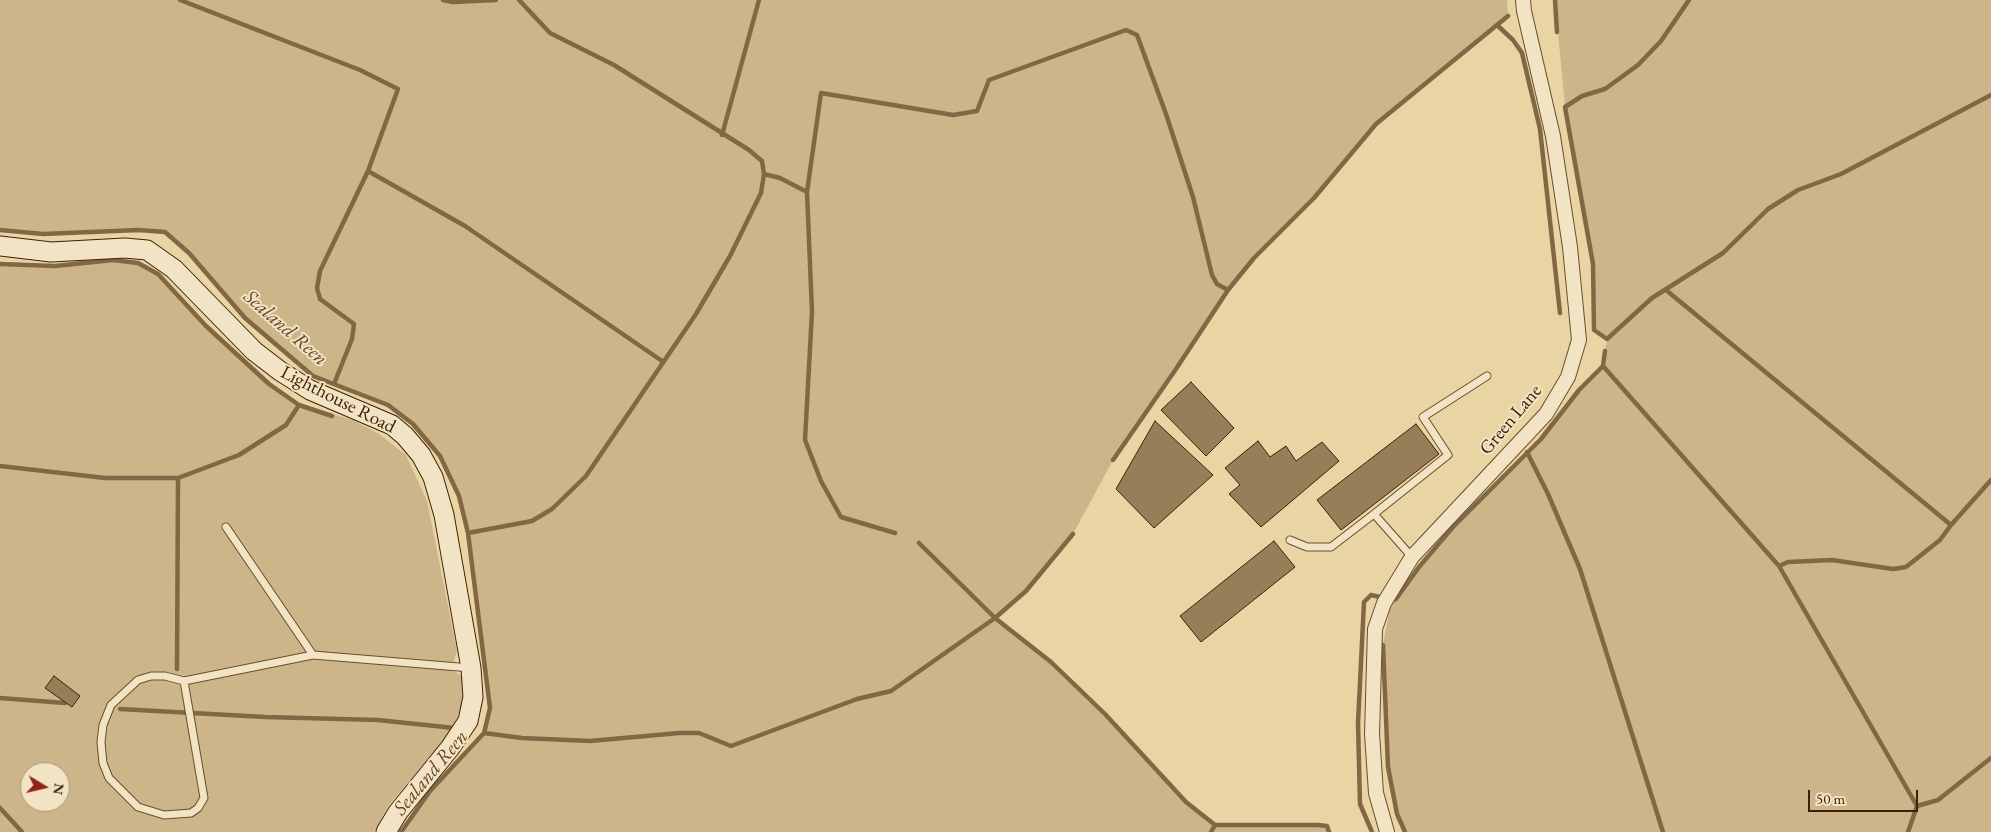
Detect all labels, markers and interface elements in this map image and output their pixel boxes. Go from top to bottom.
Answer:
water label: Sealand Reen [238,285,332,371]
street label: Lighthouse Road [277,361,399,439]
street label: Green Lane [1475,380,1547,460]
water label: Sealand Reen [389,726,473,820]
north arrow [20,762,70,812]
scale bar [1811,780,1921,812]
text: N [49,782,69,796]
text: 50 m [1816,789,1845,808]

